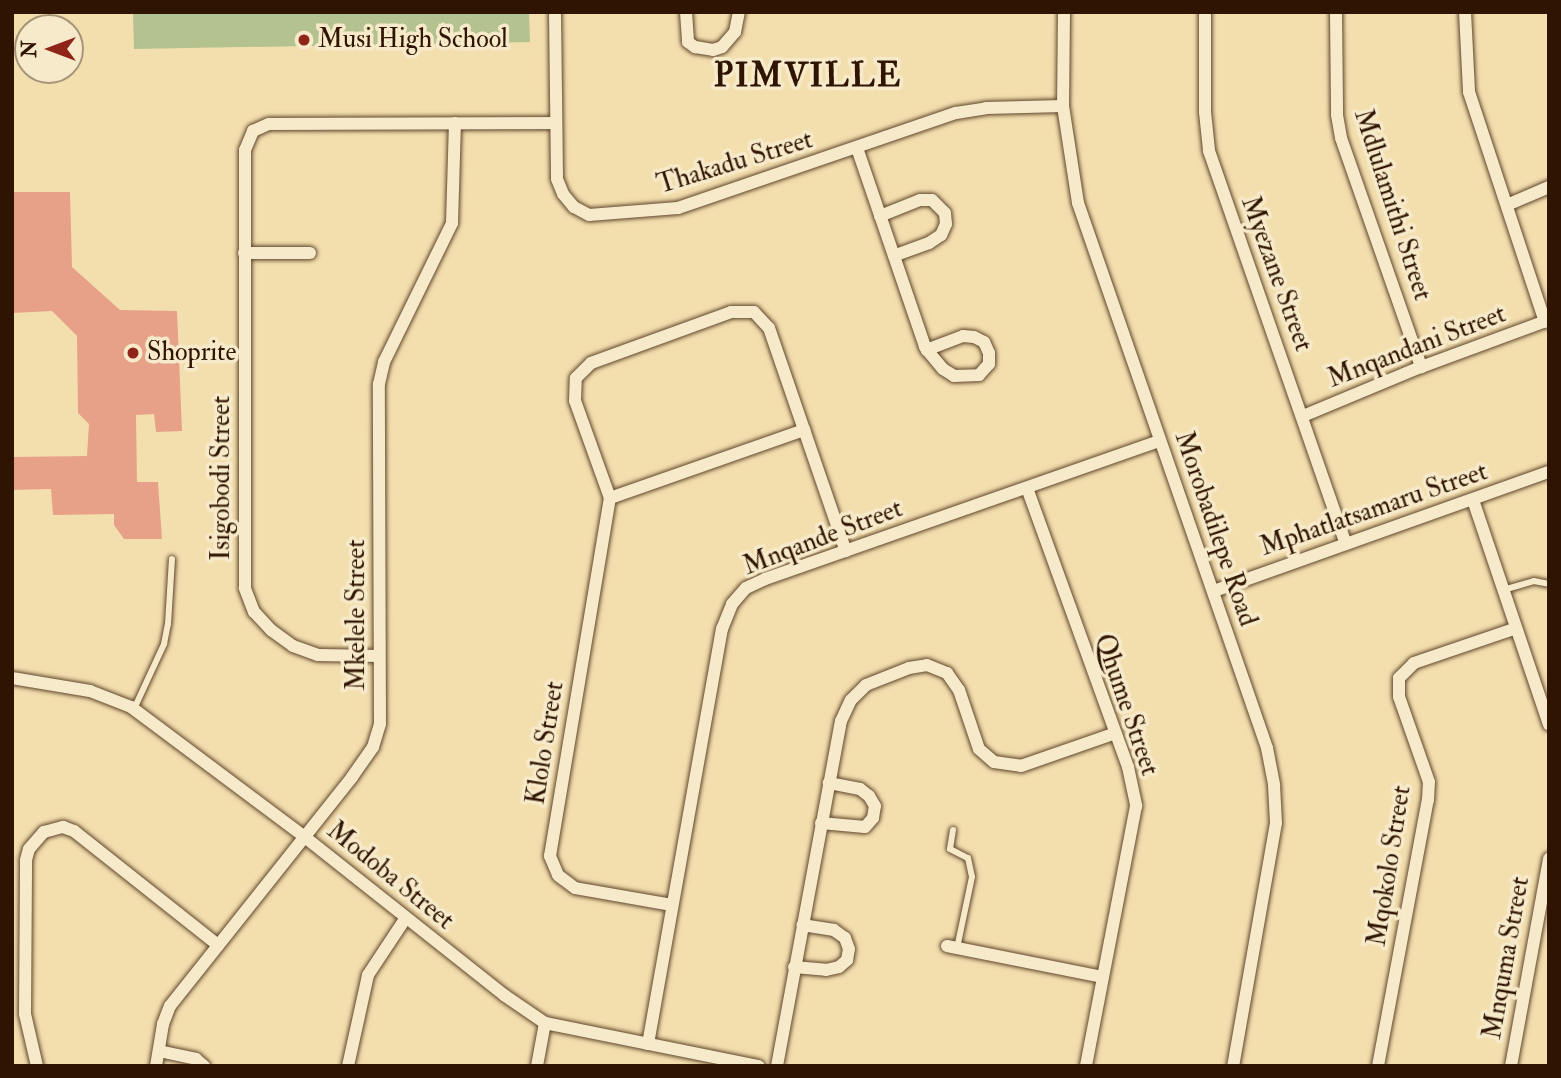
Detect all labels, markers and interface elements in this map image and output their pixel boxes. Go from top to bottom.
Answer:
north arrow [14,14,84,84]
place label: Musi High School [318,24,508,56]
marker: Musi High School [296,32,312,48]
text: N [18,41,42,58]
district label: PIMVILLE [715,56,901,96]
street label: Mdlulamithi Street [1346,106,1438,304]
street label: Thakadu Street [653,125,817,201]
street label: Myezane Street [1234,192,1318,356]
street label: Mnqandani Street [1324,299,1510,395]
place label: Shoprite [147,337,236,369]
marker: Shoprite [125,345,141,361]
street label: Isigobodi Street [206,396,238,560]
street label: Morobadilepe Road [1167,428,1263,630]
street label: Mphatlatsamaru Street [1256,456,1492,564]
street label: Mnqande Street [739,493,907,583]
street label: Mkelele Street [341,539,373,691]
street label: Qhume Street [1087,630,1165,780]
street label: Klolo Street [521,679,571,807]
street label: Mqokolo Street [1362,783,1418,949]
street label: Modoba Street [320,815,460,937]
street label: Mnquma Street [1477,874,1537,1042]

